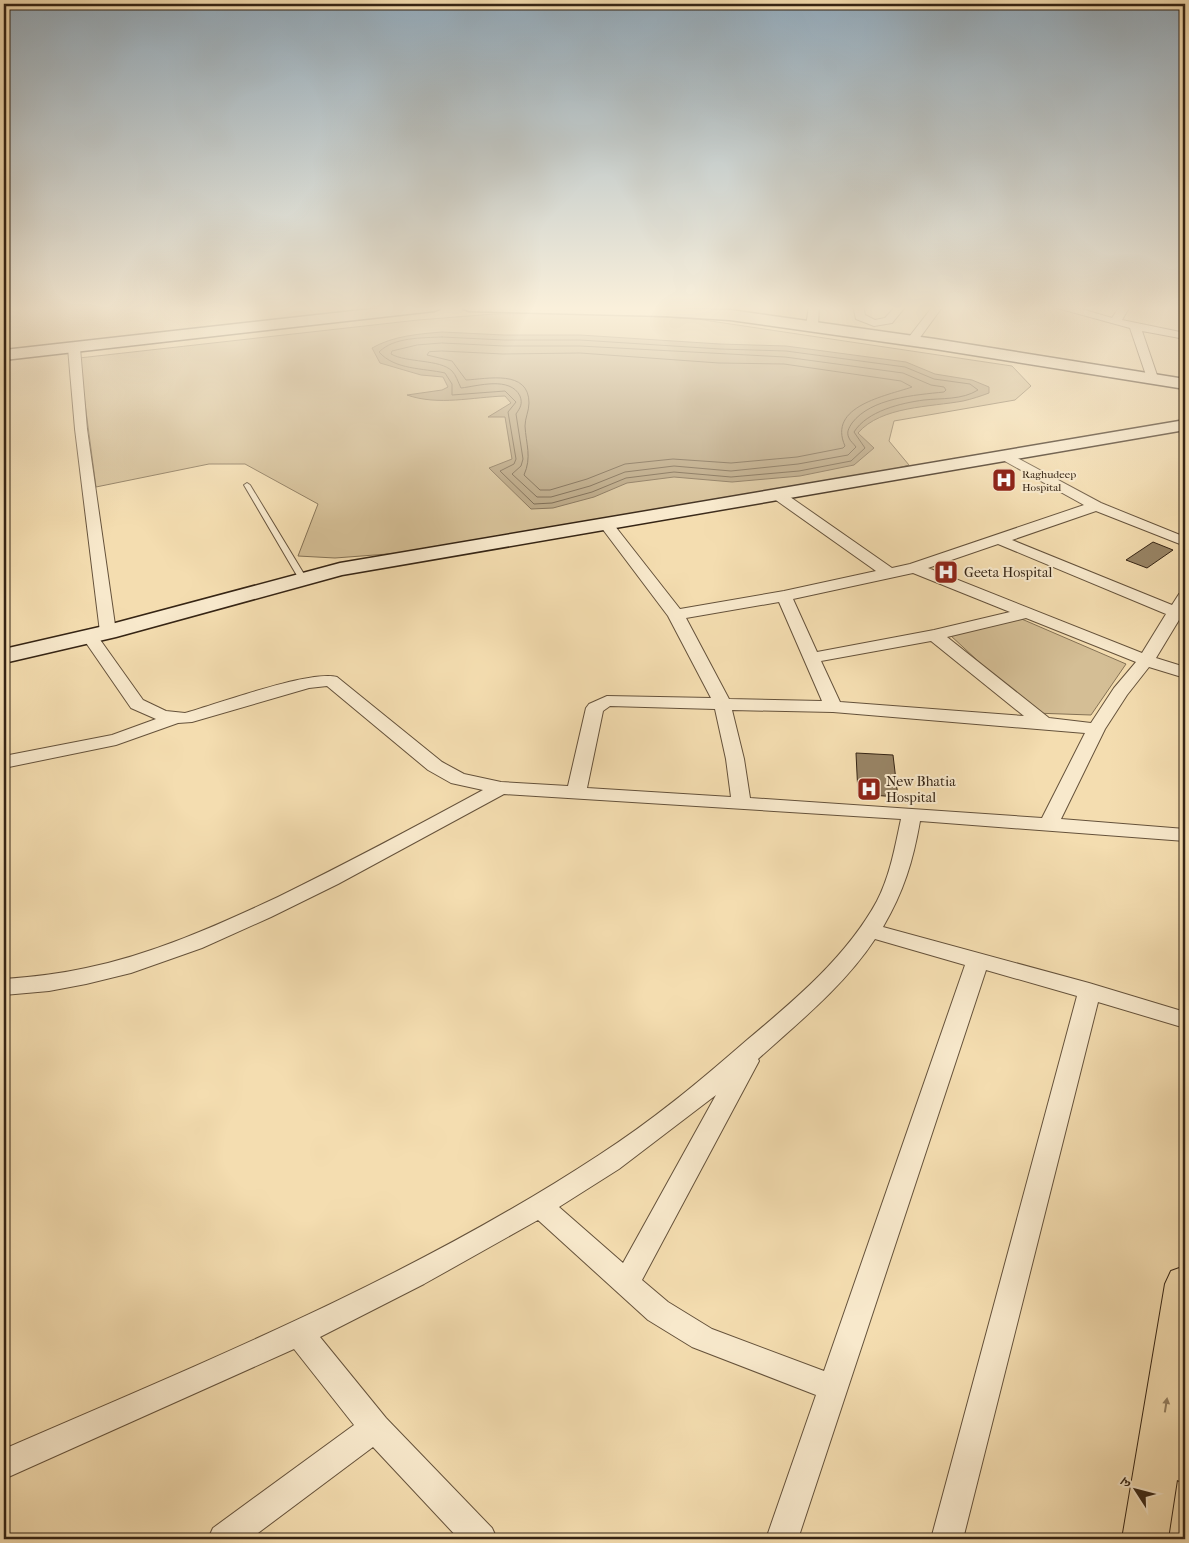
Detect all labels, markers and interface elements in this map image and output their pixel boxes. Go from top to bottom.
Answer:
hospital icon: Raghudeep Hospital [991,467,1017,493]
place label: Raghudeep Hospital [1022,468,1076,494]
hospital icon: Geeta Hospital [933,559,959,585]
place label: Geeta Hospital [964,564,1052,581]
place label: New Bhatia Hospital [886,773,956,806]
hospital icon: New Bhatia Hospital [856,776,882,802]
one-way arrow [1162,1396,1170,1412]
north arrow [1112,1466,1162,1516]
text: उ [1116,1474,1135,1491]

